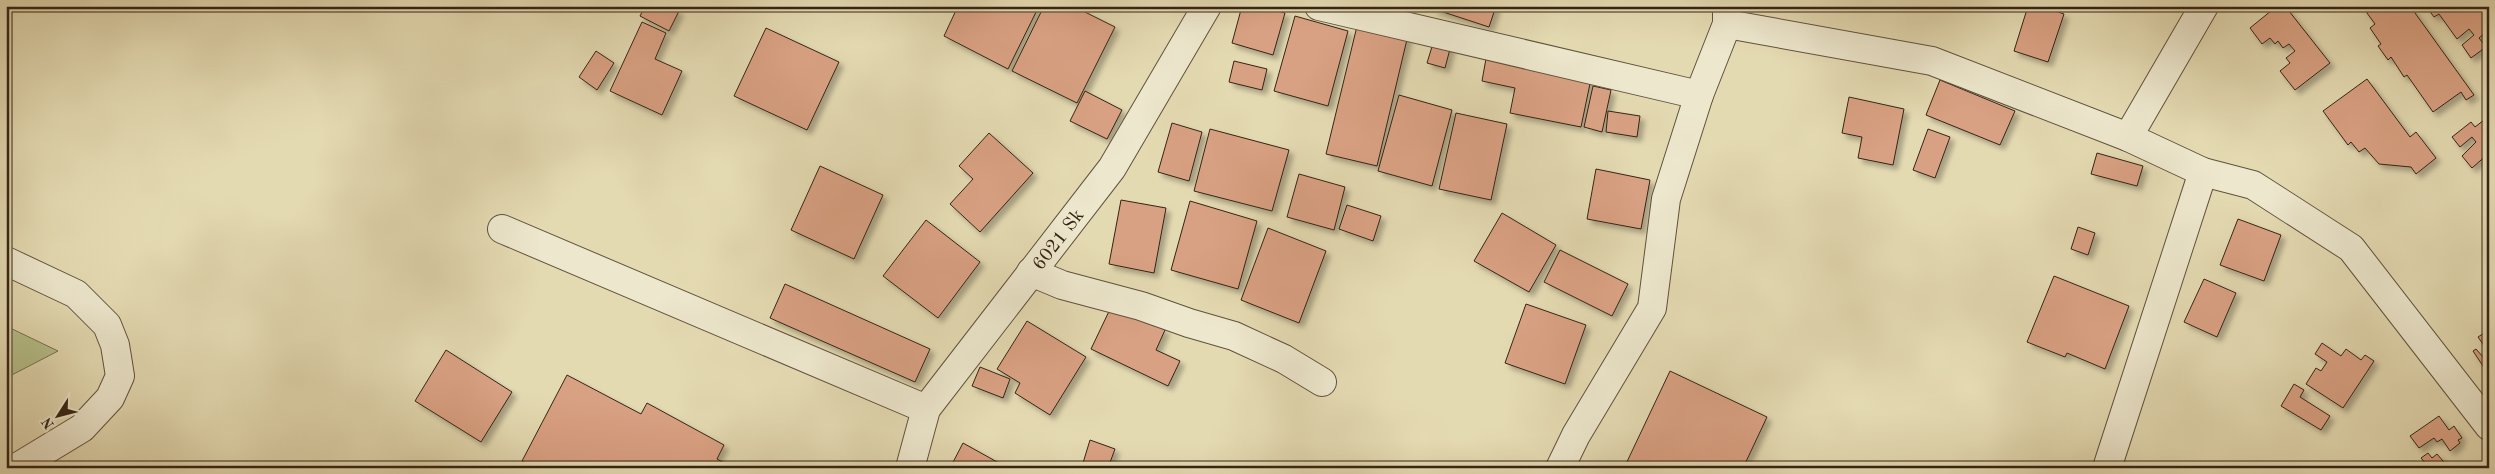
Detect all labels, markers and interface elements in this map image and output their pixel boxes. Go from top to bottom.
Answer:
street label: 6021 Sk [1030,206,1089,274]
north arrow [32,392,82,442]
text: N [39,414,57,431]

